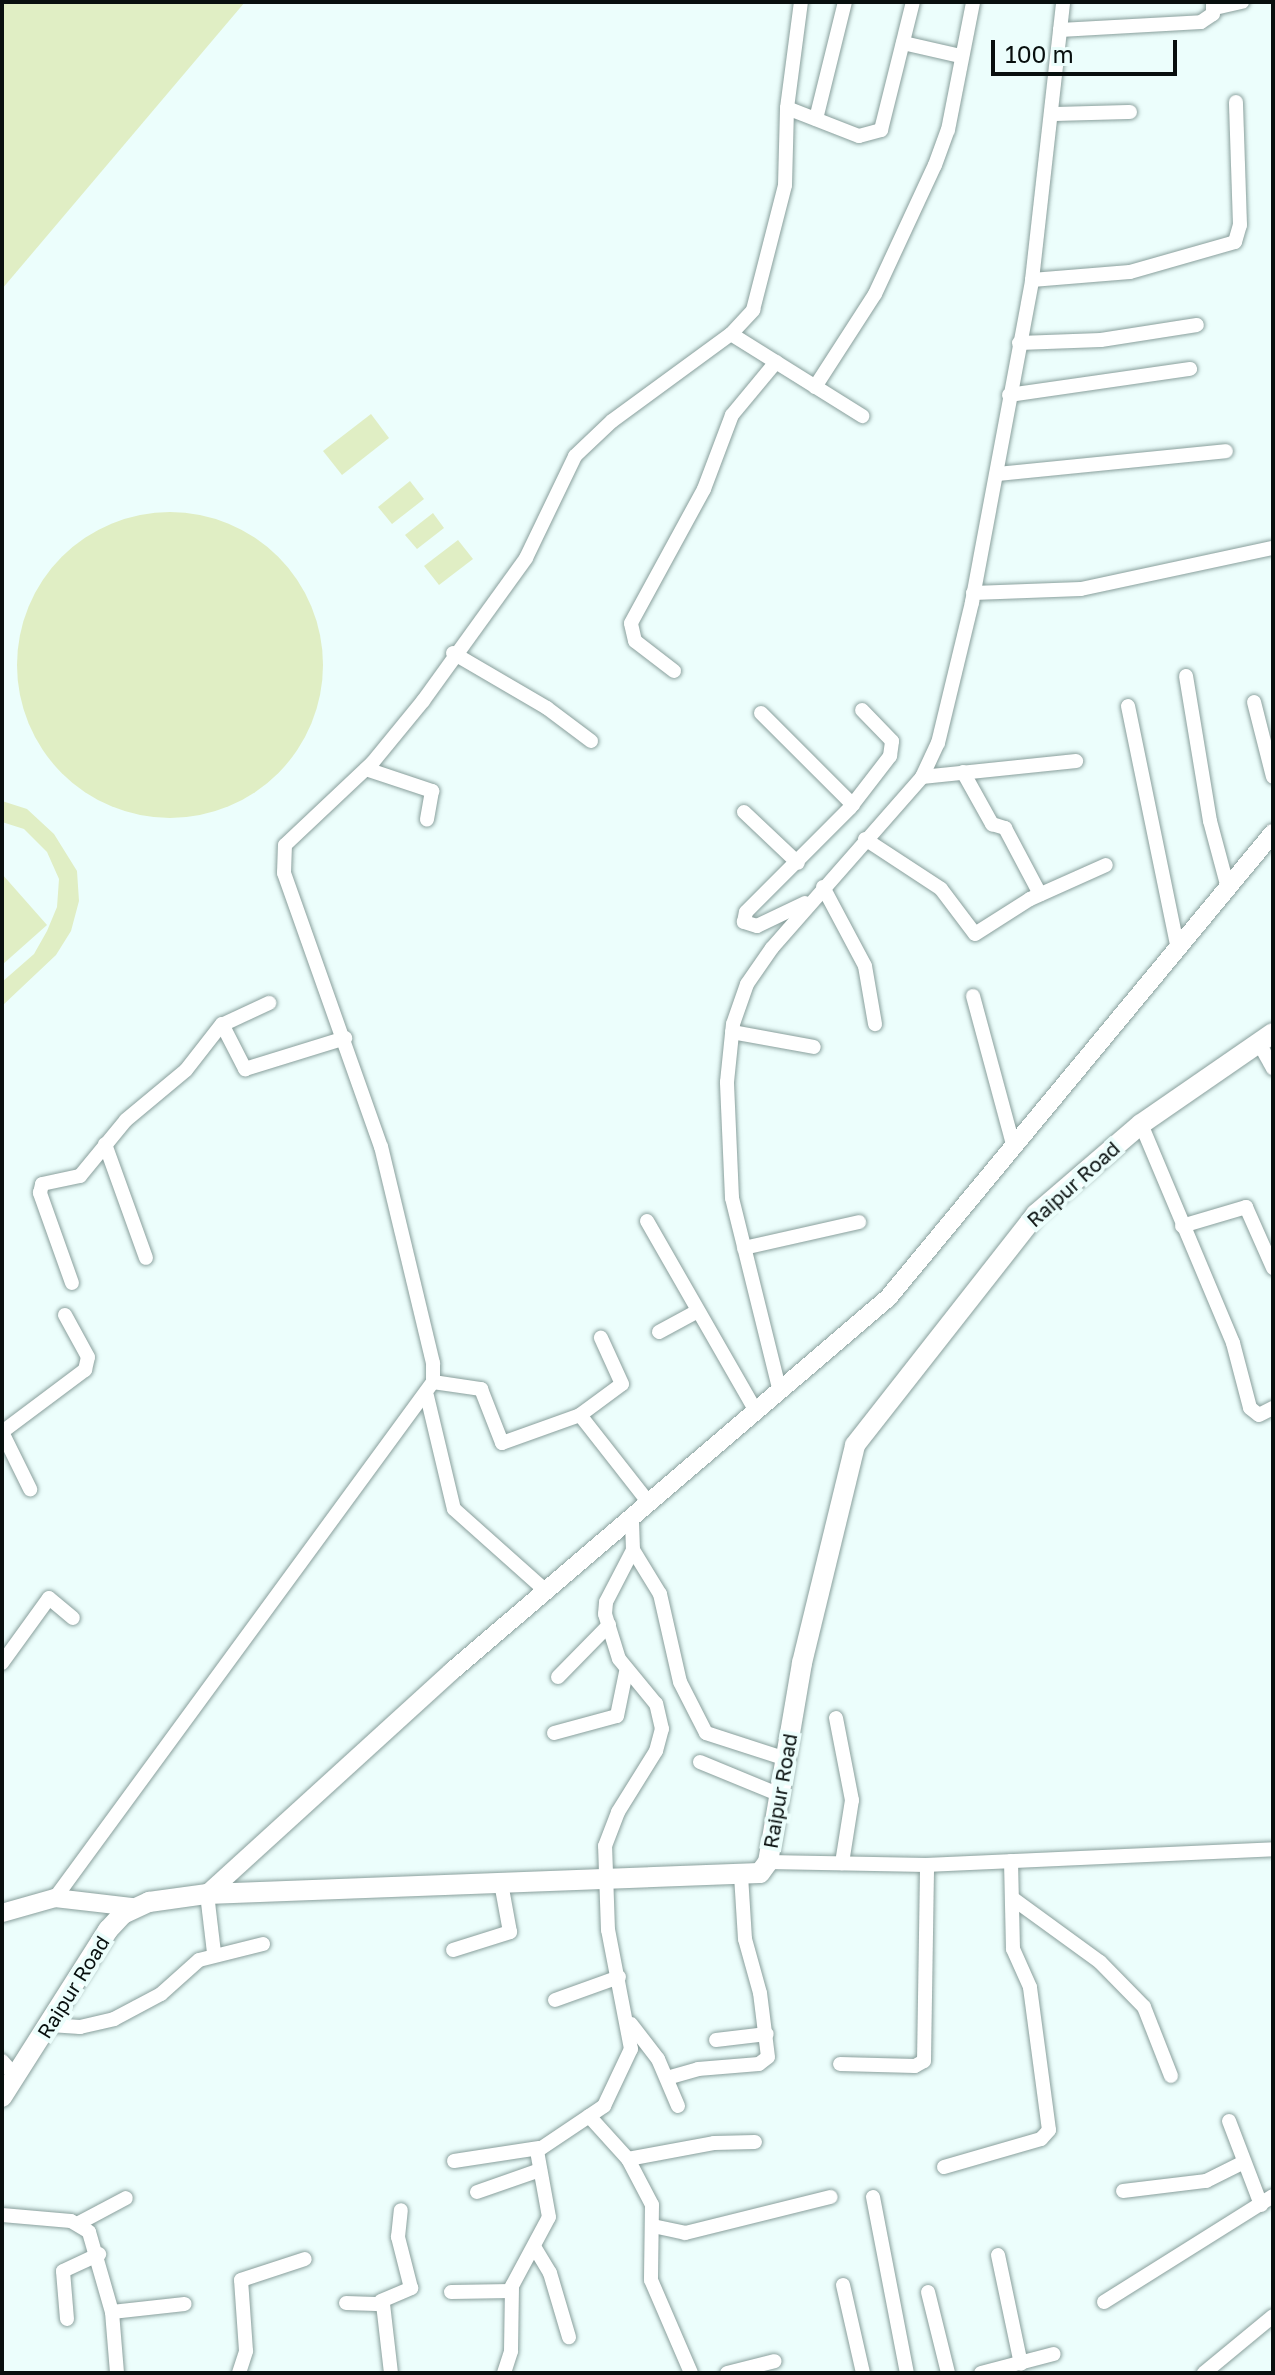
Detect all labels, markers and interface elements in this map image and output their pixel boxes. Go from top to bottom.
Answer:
scale bar [995,24,1181,74]
text: 100 m [1005,39,1074,68]
street label: Raipur Road [1022,1136,1124,1232]
street label: Raipur Road [758,1732,802,1850]
street label: Raipur Road [32,1931,114,2043]

